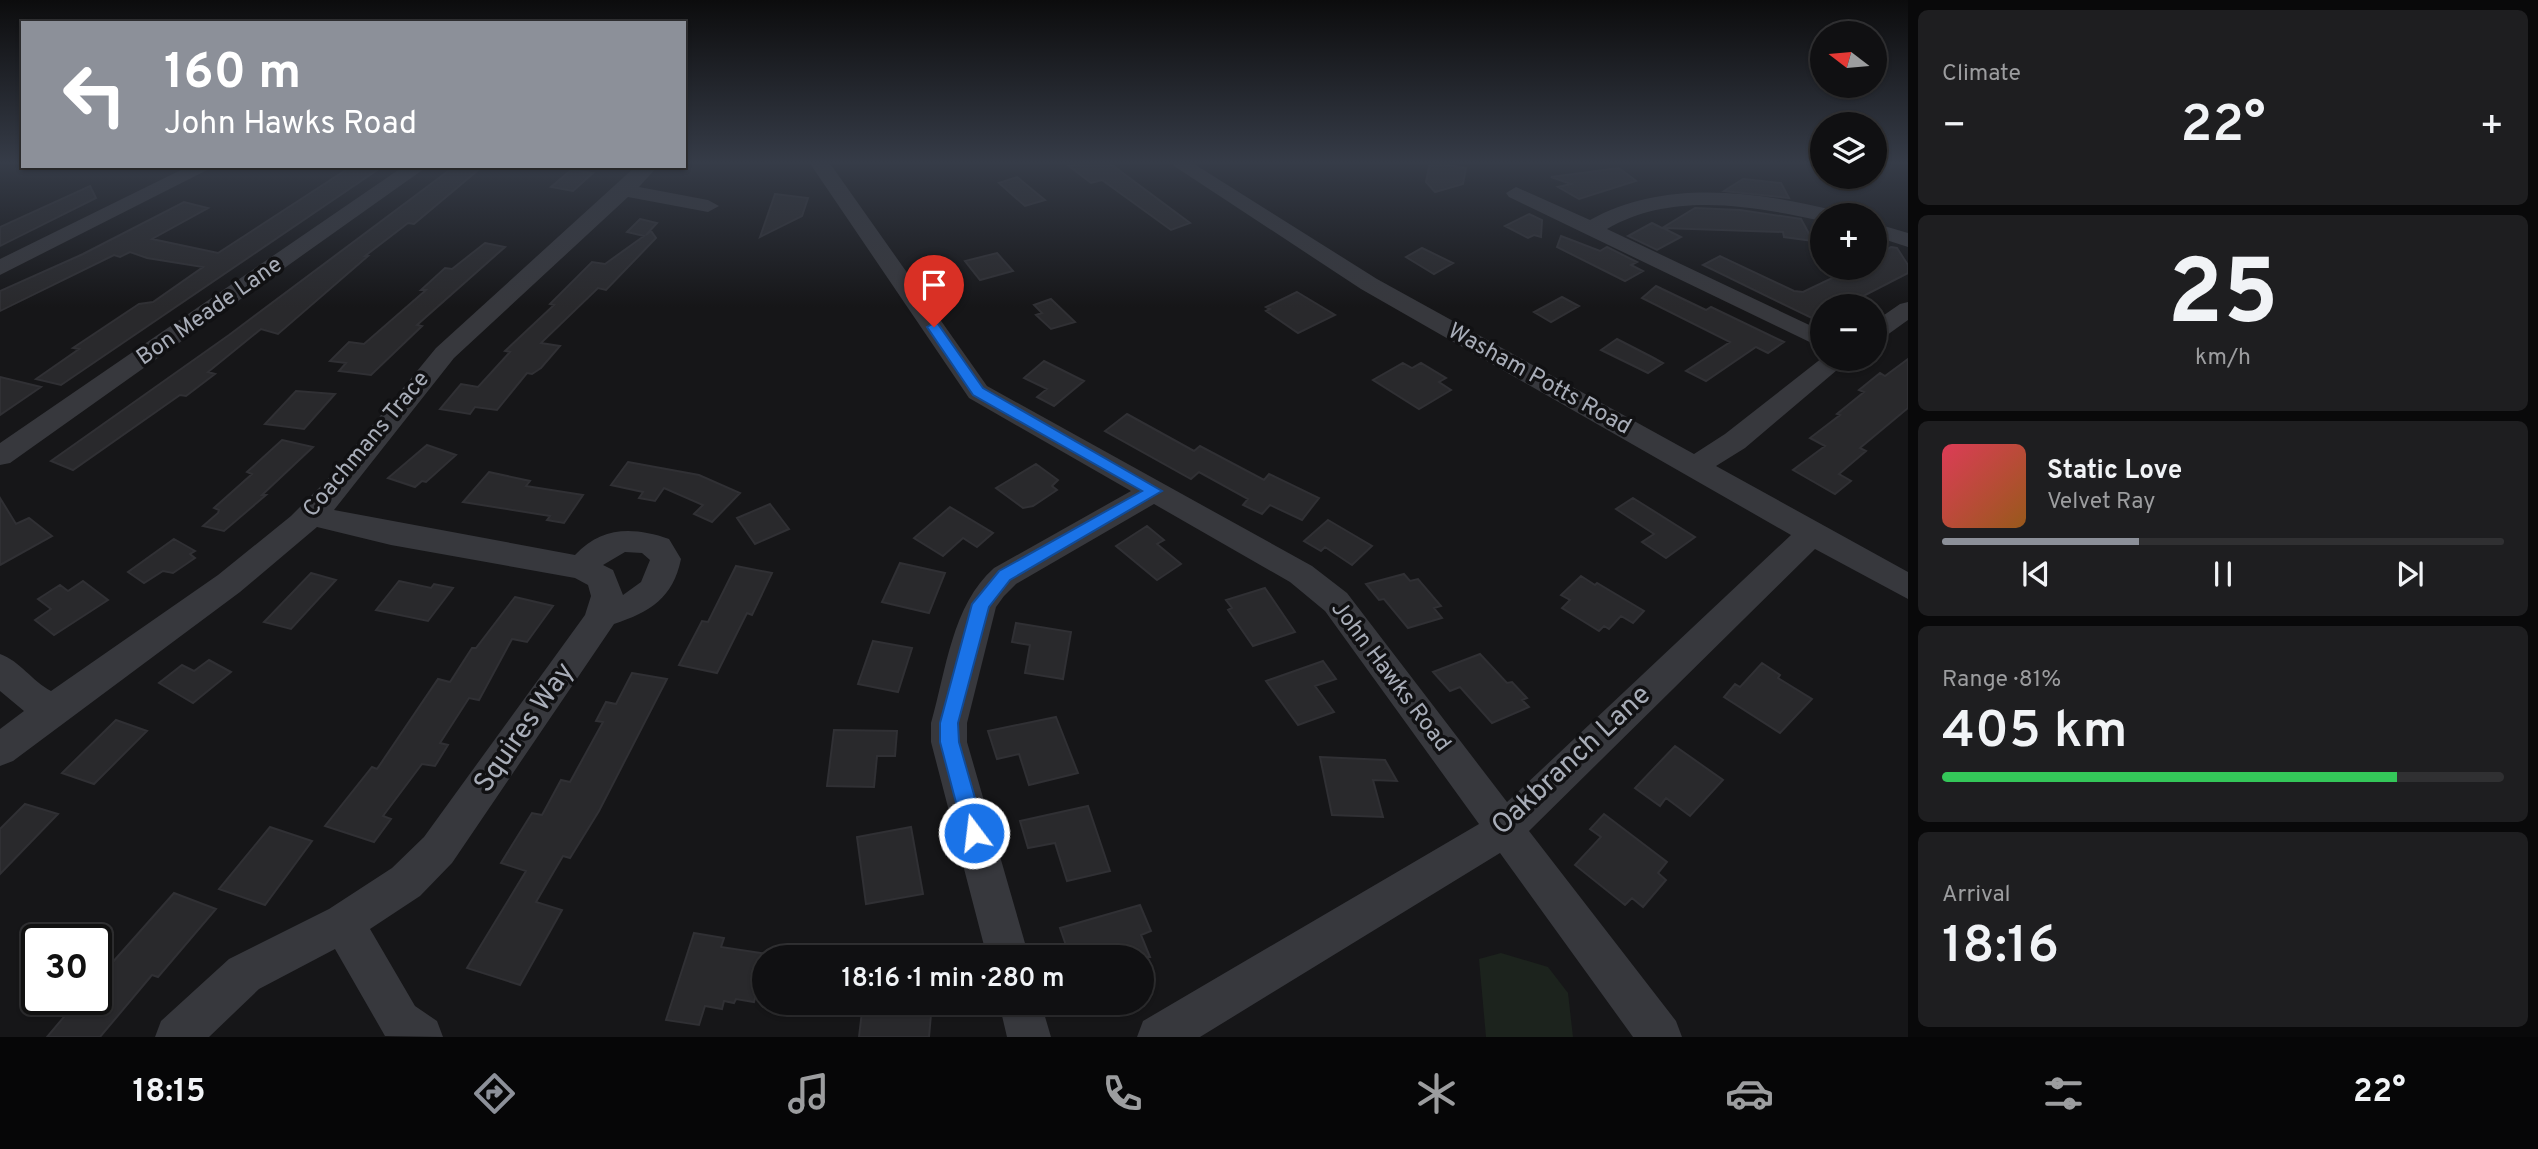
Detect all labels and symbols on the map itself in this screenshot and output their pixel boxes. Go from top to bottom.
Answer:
north arrow [1810,21,1886,98]
street label: Bon Meade Lane [132,251,288,373]
pin [904,255,964,327]
street label: Washam Potts Road [1442,318,1636,442]
street label: Coachmans Trace [297,366,437,524]
street label: John Hawks Road [1324,596,1456,758]
street label: Squires Way [467,656,583,800]
street label: Oakbranch Lane [1485,678,1659,844]
position arrow [937,796,1011,870]
speed limit sign: 30 [21,924,112,1015]

